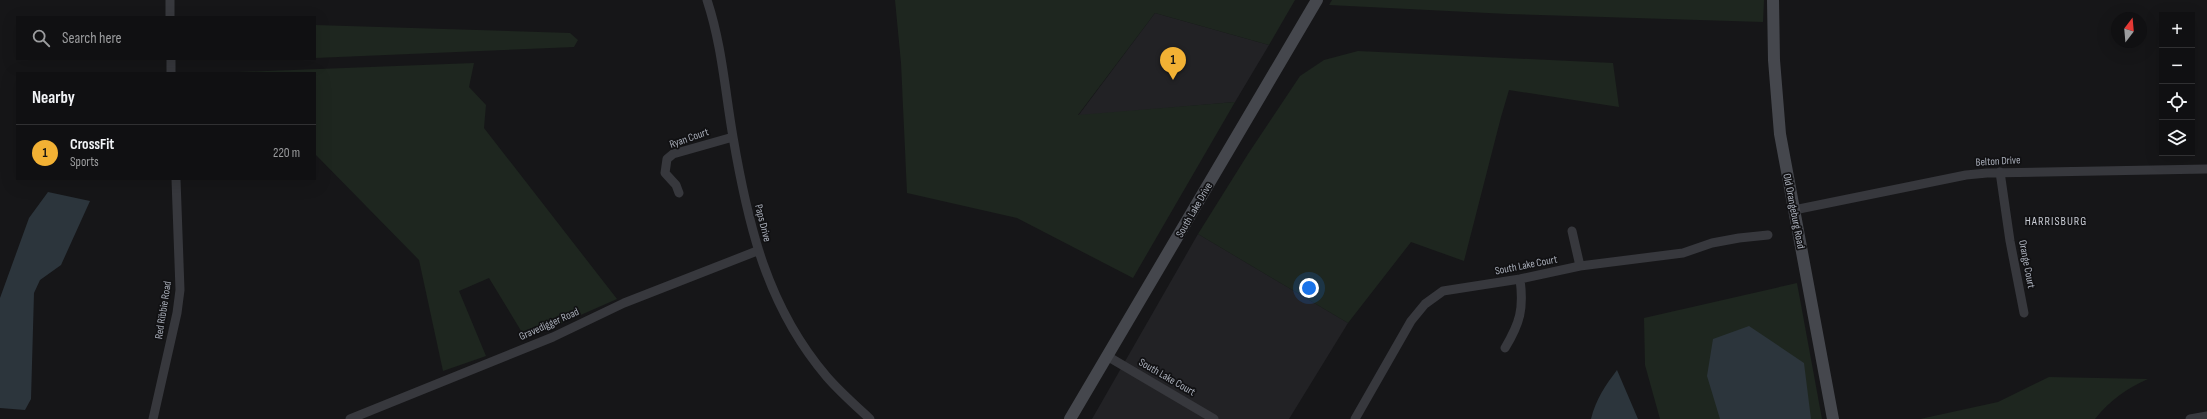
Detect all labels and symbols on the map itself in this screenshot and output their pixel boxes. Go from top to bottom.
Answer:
north arrow [2111,12,2147,48]
pin: 1 [1160,47,1186,80]
street label: Ryan Court [668,125,711,151]
street label: Belton Drive [1975,153,2021,169]
street label: Old Orangeburg Road [1780,172,1808,250]
street label: South Lake Drive [1173,180,1215,240]
street label: Paps Drive [752,203,774,243]
district label: HARRISBURG [2025,214,2087,229]
street label: Orange Court [2016,239,2038,290]
street label: South Lake Court [1494,252,1559,277]
your location [1299,278,1319,298]
street label: Red Ribbie Road [152,280,174,340]
street label: Gravedigger Road [517,305,581,343]
street label: South Lake Court [1136,356,1198,399]

